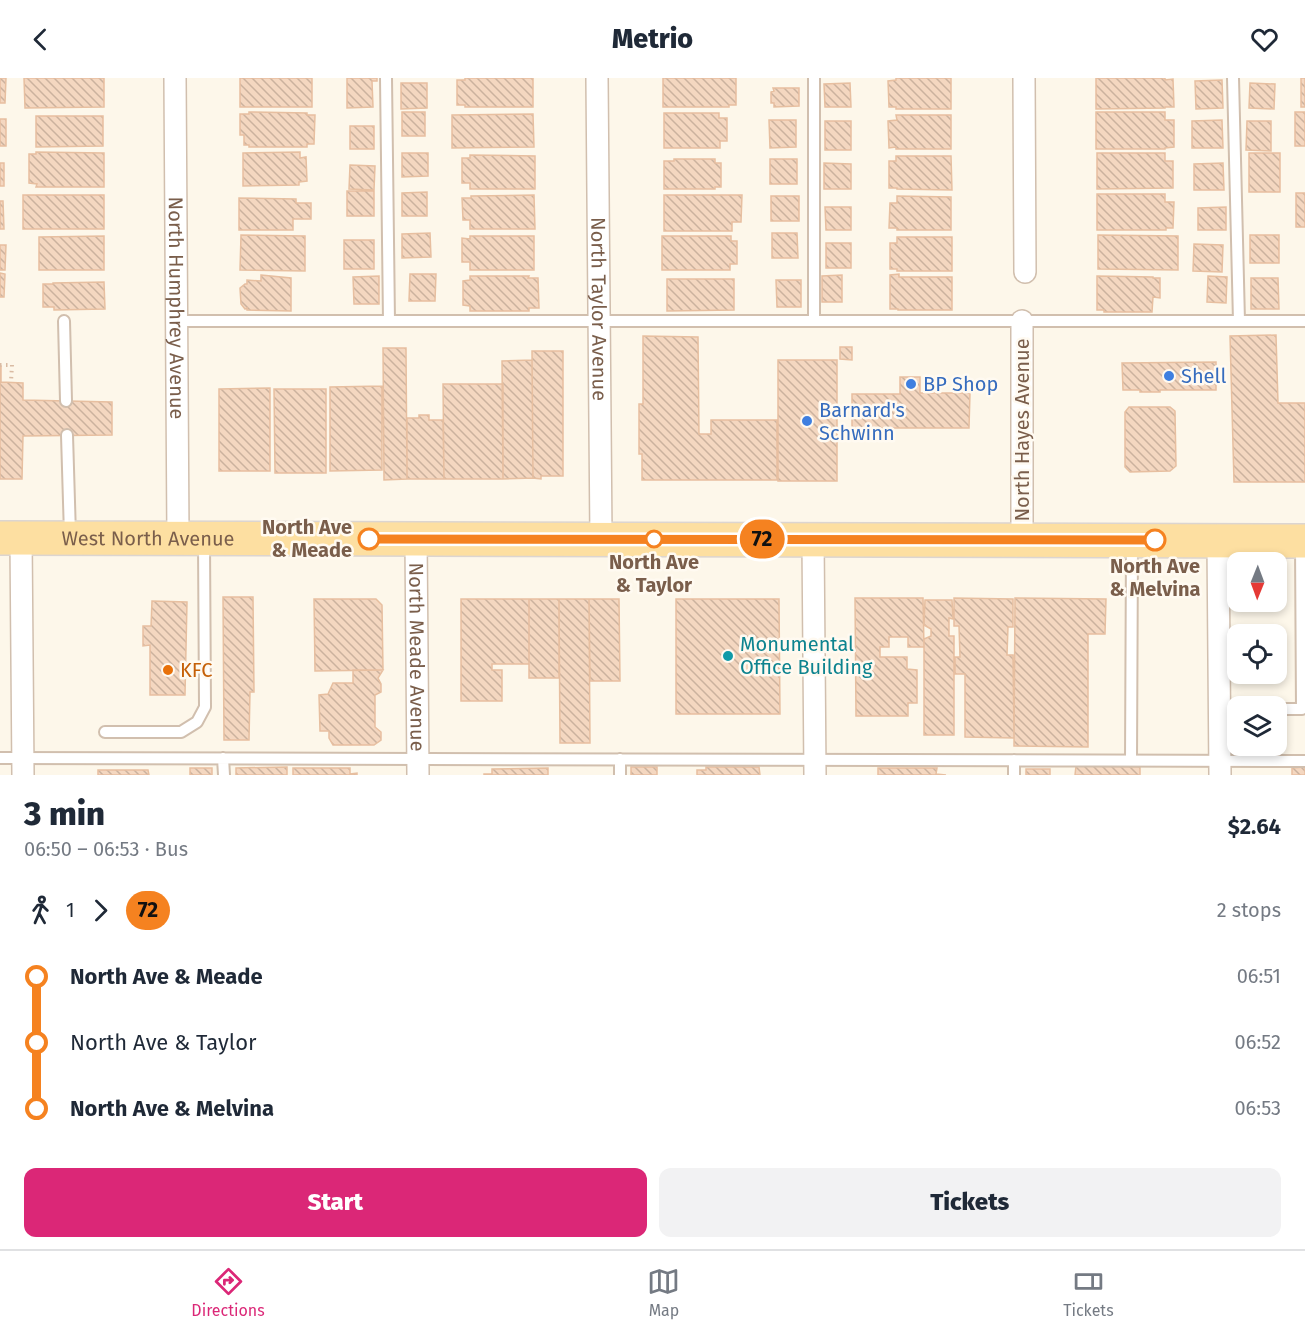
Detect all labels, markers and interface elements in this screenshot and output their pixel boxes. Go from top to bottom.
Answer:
icon: back [24,23,57,56]
text: Metrio [612,23,693,55]
icon: heart [1248,23,1281,56]
street label: North Humphrey Avenue [164,196,189,420]
street label: North Taylor Avenue [586,217,612,401]
street label: North Hayes Avenue [1010,338,1034,522]
place label: Shell [1181,364,1226,388]
marker: Shell [1162,369,1176,383]
place label: BP Shop [923,372,998,396]
marker: BP Shop [904,377,918,391]
place label: Barnard's Schwinn [819,398,905,445]
marker: Barnard's Schwinn [800,414,814,428]
place label: North Ave & Meade [262,515,352,562]
line badge: 72 [735,520,789,558]
street label: West North Avenue [62,526,234,551]
text: 72 [752,526,772,552]
marker: North Ave & Meade [358,528,380,550]
marker: North Ave & Melvina [1144,529,1166,551]
marker: North Ave & Taylor [645,530,663,548]
place label: North Ave & Taylor [609,550,699,597]
north arrow [1227,552,1287,612]
map controls [1227,552,1287,756]
place label: North Ave & Melvina [1110,554,1200,601]
street label: North Meade Avenue [404,562,430,752]
button: locate [1227,624,1287,684]
place label: Monumental Office Building [740,632,873,679]
marker: Monumental Office Building [721,649,735,663]
place label: KFC [180,658,212,682]
marker: KFC [161,663,175,677]
button: layers [1227,696,1287,756]
text: 3 min [24,794,105,834]
text: $2.64 [1228,813,1281,840]
text: 06:50 – 06:53 · Bus [24,837,188,861]
icon: walk [24,894,57,927]
icon: forward [84,894,117,927]
text: 72 [138,897,158,923]
text: 1 [66,898,75,922]
text: 2 stops [1217,898,1281,922]
text: North Ave & Meade [70,963,263,990]
text: 06:51 [1237,964,1281,988]
text: North Ave & Taylor [70,1029,256,1056]
text: 06:52 [1235,1030,1281,1054]
text: North Ave & Melvina [70,1095,274,1122]
text: 06:53 [1234,1096,1281,1120]
button: Start [24,1168,647,1237]
button: Tickets [659,1168,1281,1237]
tab: Directions [191,1265,265,1320]
tab: Map [647,1265,680,1320]
tab: Tickets [1063,1265,1114,1320]

